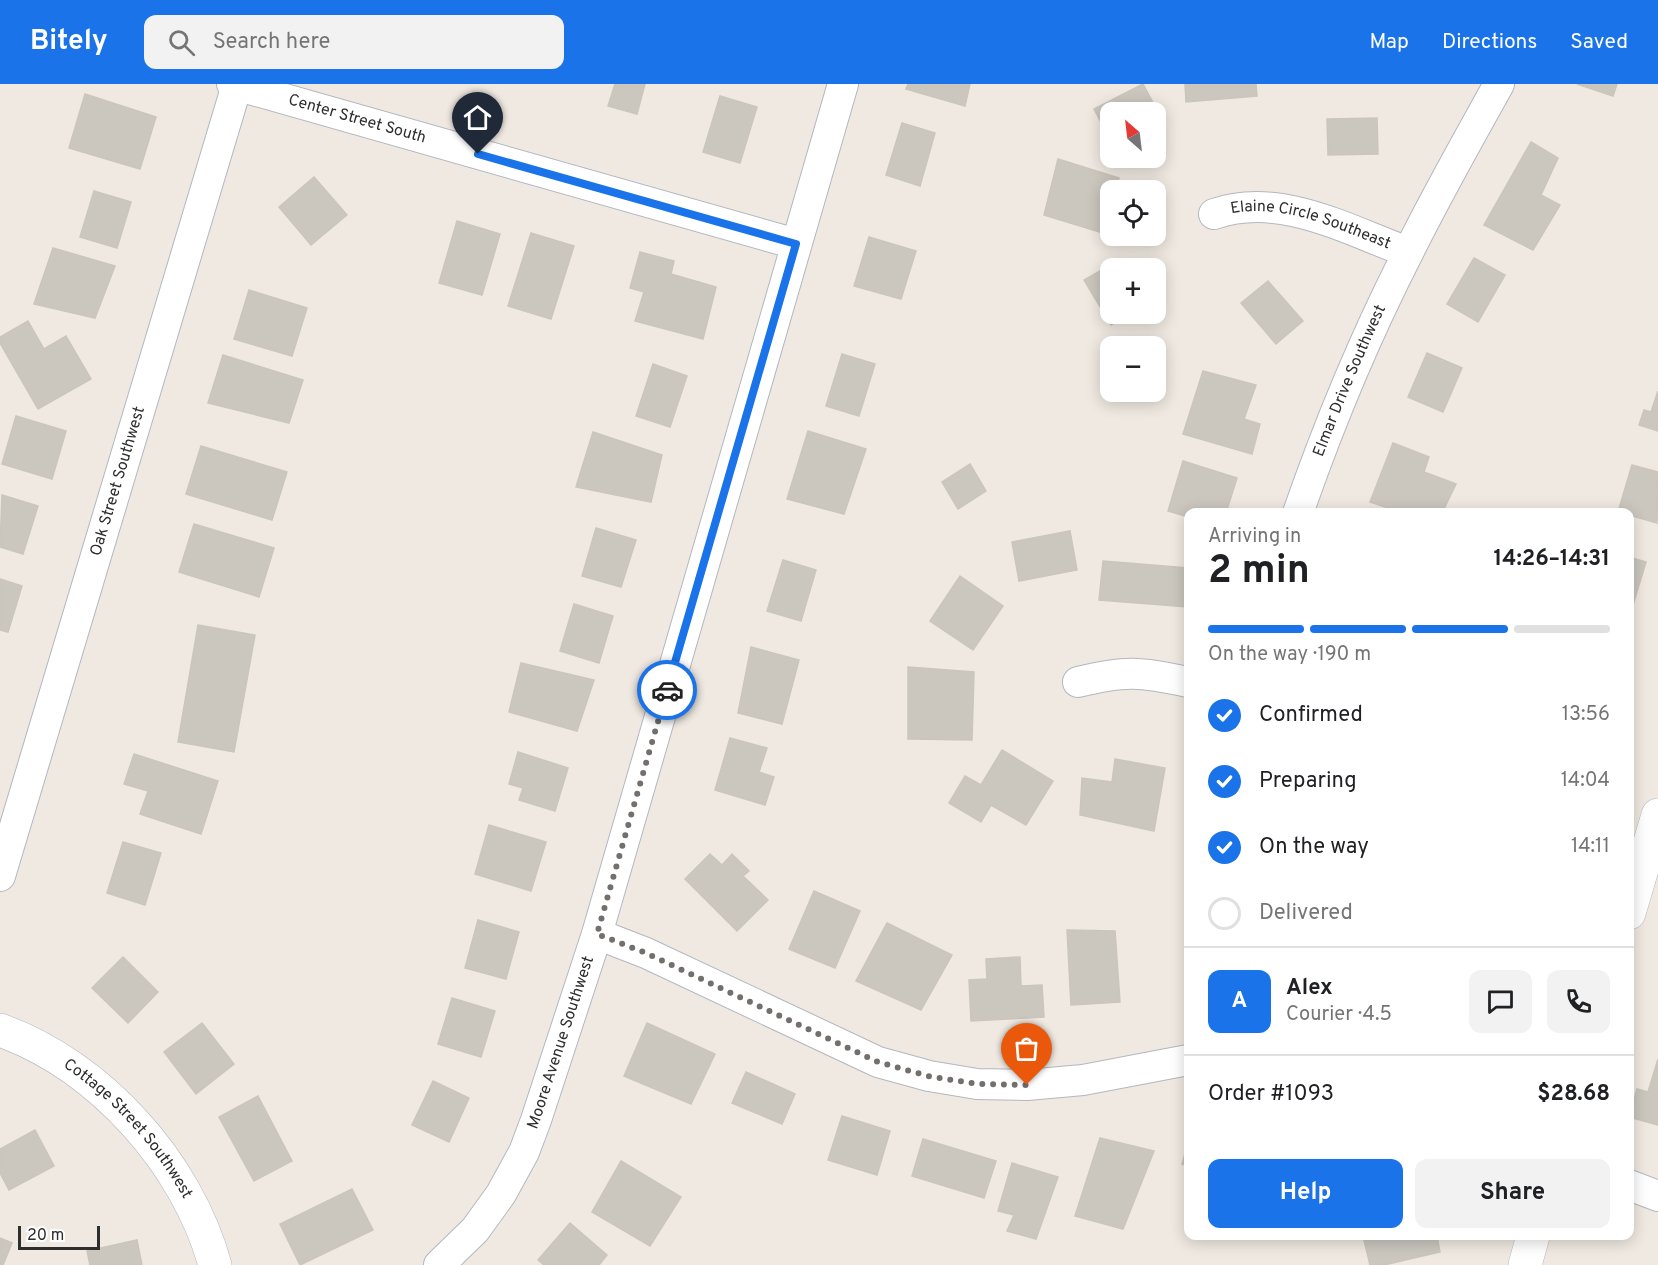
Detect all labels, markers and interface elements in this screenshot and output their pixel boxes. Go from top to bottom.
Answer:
search box [144,15,564,69]
text: Bitely [30,24,108,60]
icon: search [165,26,198,59]
text: Search here [213,29,330,56]
text: Map [1369,29,1409,56]
text: Directions [1442,29,1537,56]
text: Saved [1570,29,1628,56]
street label: Center Street South [286,90,428,149]
pin [452,92,503,154]
icon: home [461,101,494,134]
north arrow [1100,102,1166,168]
map controls [1100,102,1166,402]
button: locate [1100,180,1166,246]
street label: Elaine Circle Southeast [1229,197,1393,254]
button: + [1100,258,1166,324]
street label: Elmar Drive Southwest [1309,302,1391,460]
button: − [1100,336,1166,402]
street label: Oak Street Southwest [86,404,150,558]
text: Arriving in [1208,524,1301,550]
text: 14:26–14:31 [1493,546,1610,573]
text: 2 min [1208,548,1310,597]
text: On the way · 190 m [1208,642,1371,668]
courier [637,660,697,720]
icon: car [651,674,684,707]
icon: check [1208,699,1241,732]
text: Confirmed [1259,702,1363,729]
text: 13:56 [1562,702,1610,728]
icon: check [1208,765,1241,798]
text: Preparing [1259,768,1357,795]
text: 14:04 [1561,768,1610,794]
icon: check [1208,831,1241,864]
text: On the way [1259,834,1369,861]
text: 14:11 [1571,834,1610,860]
text: Delivered [1259,900,1353,927]
street label: Moore Avenue Southwest [523,954,599,1132]
button: chat [1469,970,1532,1033]
button: phone [1547,970,1610,1033]
text: Alex [1286,975,1333,1002]
text: A [1232,988,1247,1015]
text: Courier · 4.5 [1286,1002,1392,1028]
pin [1001,1023,1052,1085]
icon: bag [1010,1032,1043,1065]
street label: Cottage Street Southwest [59,1055,196,1202]
text: Order #1093 [1208,1081,1334,1108]
text: $28.68 [1537,1081,1610,1108]
button: Help [1208,1159,1403,1228]
button: Share [1415,1159,1610,1228]
scale bar [18,1223,100,1250]
text: 20 m [27,1226,64,1246]

